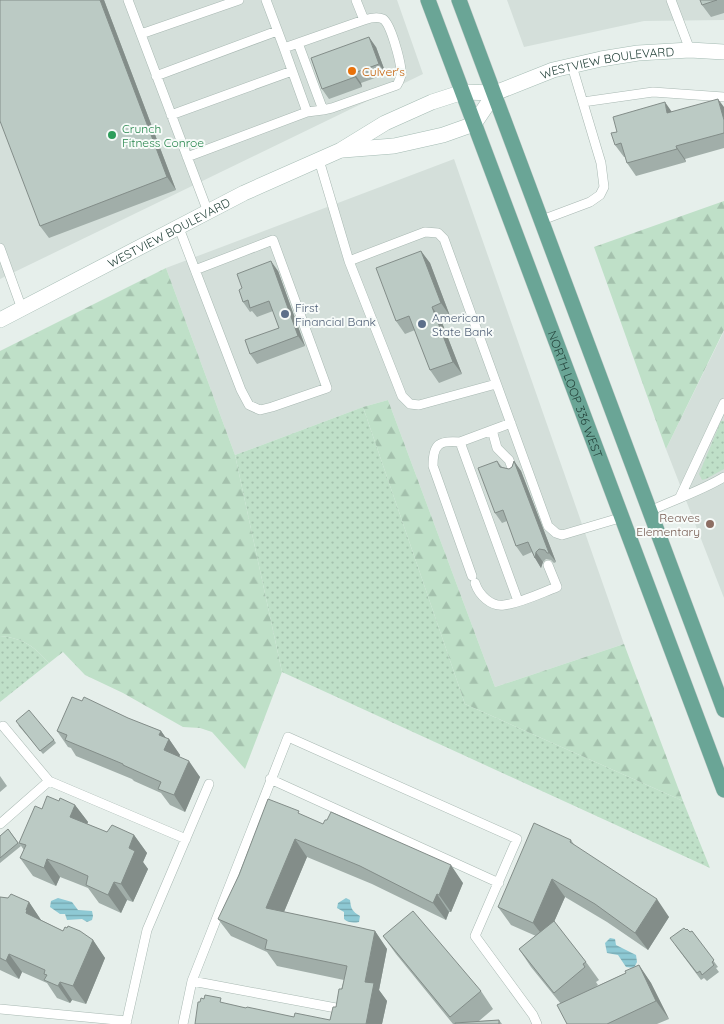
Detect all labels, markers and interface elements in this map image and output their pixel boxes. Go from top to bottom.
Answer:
street label: WESTVIEW BOULEVARD [538,43,675,82]
place label: Culver's [362,64,405,79]
marker: Culver's [346,65,358,77]
place label: Crunch Fitness Conroe [122,121,204,150]
marker: Crunch Fitness Conroe [106,129,118,141]
street label: WESTVIEW BOULEVARD [105,194,233,270]
place label: First Financial Bank [295,300,376,329]
marker: First Financial Bank [279,308,291,320]
place label: American State Bank [432,310,493,339]
marker: American State Bank [416,318,428,330]
street label: NORTH LOOP 336 WEST [545,328,606,460]
place label: Reaves Elementary [636,510,700,539]
marker: Reaves Elementary [704,518,716,530]

